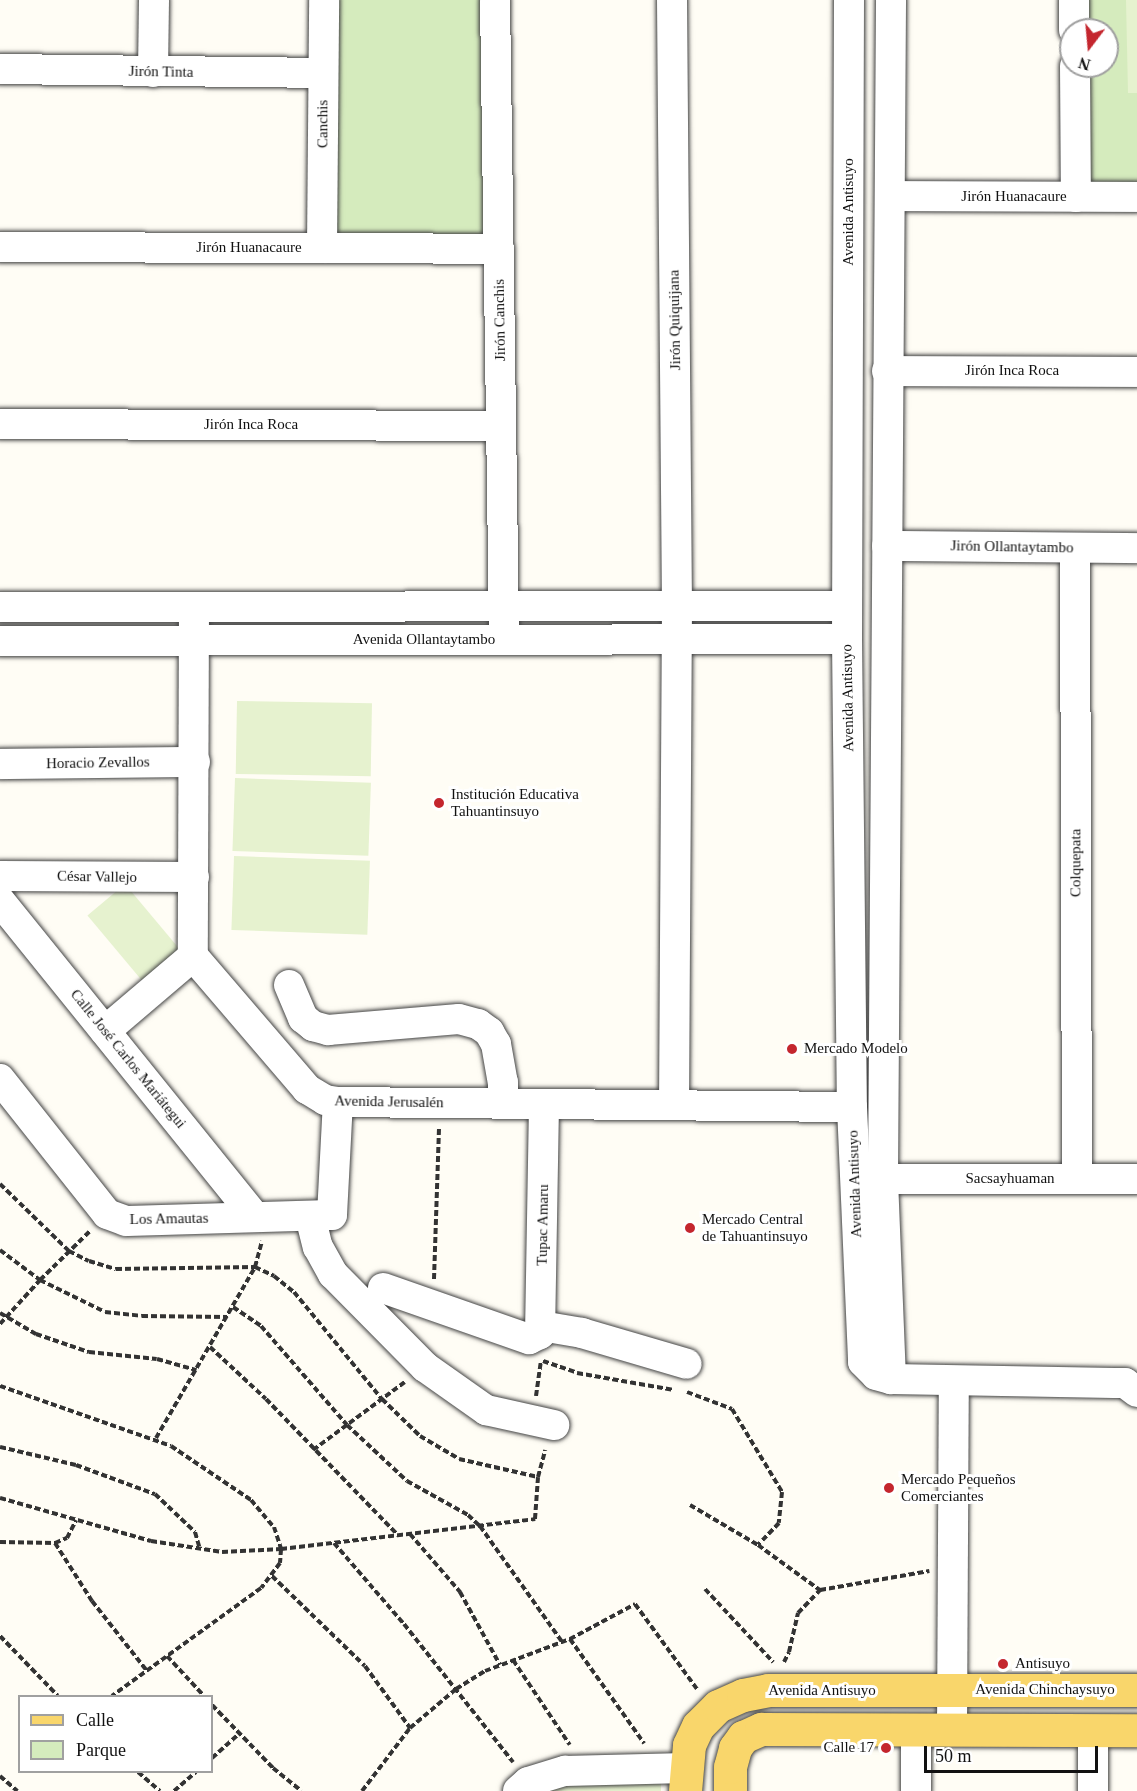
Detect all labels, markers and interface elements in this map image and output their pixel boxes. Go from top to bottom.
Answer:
north arrow [1059,18,1119,78]
text: N [1077,54,1092,74]
street label: Jirón Tinta [128,62,194,82]
street label: Canchis [314,100,332,148]
street label: Avenida Antisuyo [840,158,858,266]
street label: Jirón Huanacaure [961,188,1067,206]
street label: Jirón Huanacaure [196,239,302,257]
street label: Jirón Quiquijana [665,270,685,370]
street label: Jirón Canchis [490,279,510,361]
street label: Jirón Inca Roca [965,362,1059,380]
street label: Jirón Inca Roca [204,416,298,434]
street label: Jirón Ollantaytambo [950,537,1074,557]
street label: Avenida Ollantaytambo [353,631,495,649]
street label: Avenida Antisuyo [838,644,858,752]
street label: Horacio Zevallos [46,753,150,773]
place label: Institución Educativa Tahuantinsuyo [451,785,579,820]
marker: Institución Educativa Tahuantinsuyo [432,796,446,810]
street label: Colquepata [1067,829,1085,897]
street label: César Vallejo [57,867,137,887]
street label: Calle José Carlos Mariátegui [66,986,190,1132]
place label: Mercado Modelo [804,1040,908,1058]
marker: Mercado Modelo [785,1042,799,1056]
street label: Avenida Jerusalén [334,1092,444,1112]
street label: Avenida Antisuyo [844,1129,866,1239]
street label: Sacsayhuaman [965,1170,1055,1188]
street label: Tupac Amaru [533,1184,553,1266]
street label: Los Amautas [129,1209,209,1229]
place label: Mercado Central de Tahuantinsuyo [702,1210,808,1245]
marker: Mercado Central de Tahuantinsuyo [683,1221,697,1235]
place label: Mercado Pequeños Comerciantes [901,1470,1016,1505]
marker: Mercado Pequeños Comerciantes [882,1481,896,1495]
place label: Antisuyo [1015,1655,1070,1673]
marker: Antisuyo [996,1657,1010,1671]
street label: Avenida Chinchaysuyo [975,1681,1115,1699]
street label: Avenida Antisuyo [768,1682,876,1700]
legend [18,1695,213,1773]
text: Calle [76,1710,114,1730]
scale bar [927,1734,1101,1772]
place label: Calle 17 [824,1739,874,1757]
text: Parque [76,1740,126,1760]
marker: Calle 17 [879,1741,893,1755]
text: 50 m [935,1746,972,1766]

